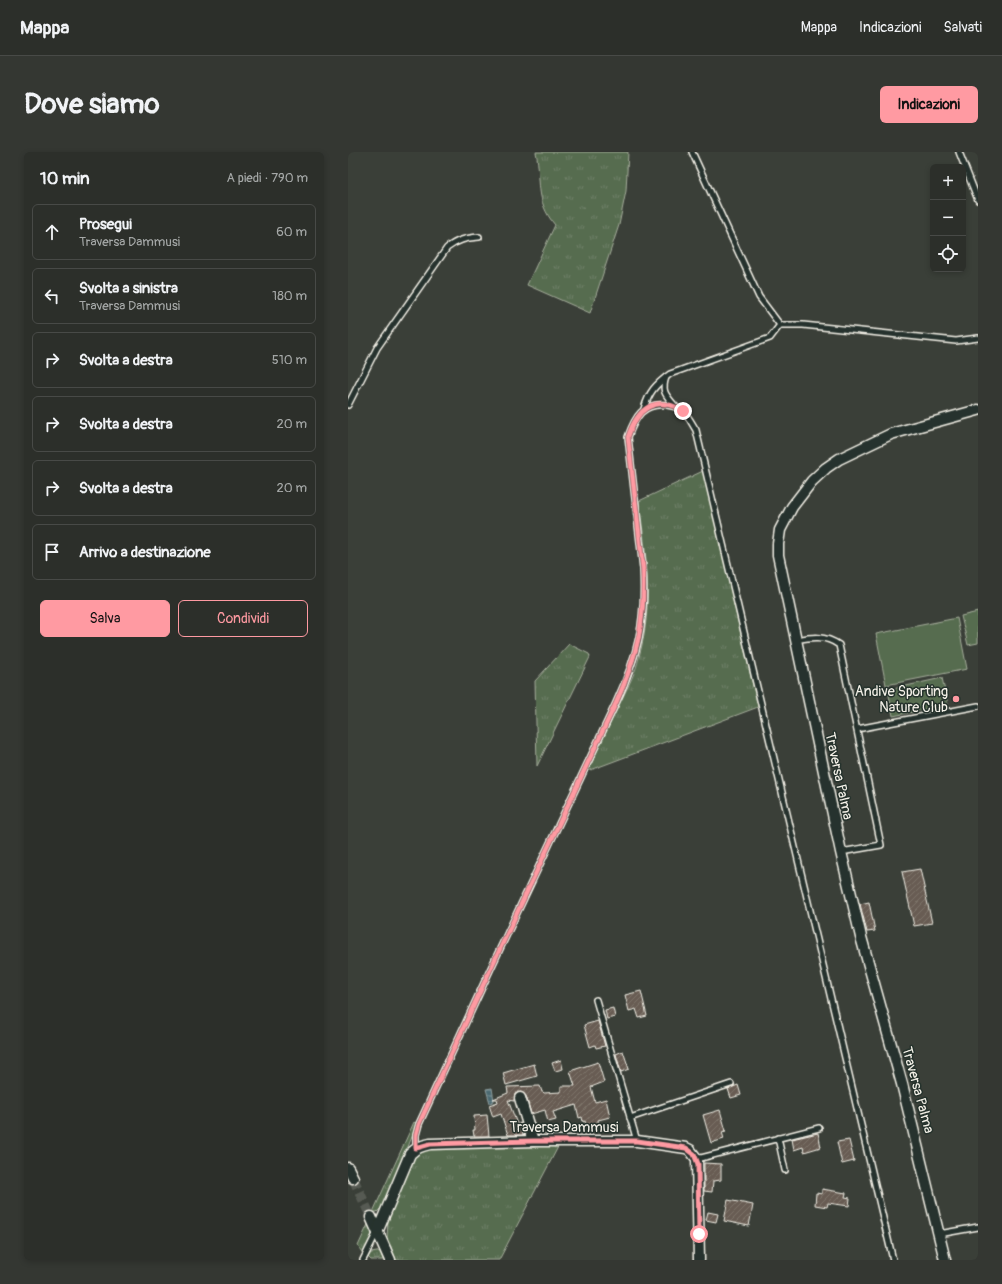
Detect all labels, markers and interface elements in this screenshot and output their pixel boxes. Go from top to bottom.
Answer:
text: Mappa [20,16,69,40]
text: Mappa [801,19,837,36]
text: Indicazioni [859,19,921,36]
text: Salvati [943,19,982,36]
button: Indicazioni [880,86,978,123]
text: Dove siamo [24,87,160,122]
map controls [930,164,966,272]
button: + [930,164,966,200]
text: 10 min [40,168,90,189]
text: A piedi · 790 m [227,170,308,186]
button: − [930,200,966,236]
text: Prosegui [79,215,132,234]
icon: ahead [41,221,63,243]
text: 60 m [276,224,307,240]
text: Traversa Dammusi [79,234,180,250]
button: locate [930,236,966,272]
text: Svolta a sinistra [79,279,178,298]
icon: left [41,285,63,307]
text: 180 m [272,288,307,304]
text: Traversa Dammusi [79,298,180,314]
icon: right [41,349,63,371]
text: Svolta a destra [79,351,173,370]
text: 510 m [272,352,307,368]
route end [674,402,692,420]
icon: right [41,413,63,435]
text: Svolta a destra [79,415,173,434]
text: 20 m [276,416,307,432]
icon: right [41,477,63,499]
text: Svolta a destra [79,479,173,498]
text: 20 m [276,480,307,496]
icon: arrive [41,541,63,563]
text: Arrivo a destinazione [79,543,211,562]
button: Salva [40,600,170,637]
button: Condividi [178,600,308,637]
place label: Andive Sporting Nature Club [855,683,948,716]
marker: Andive Sporting Nature Club [951,694,961,704]
street label: Traversa Palma [821,731,857,821]
street label: Traversa Palma [898,1045,938,1135]
street label: Traversa Dammusi [510,1119,619,1136]
route start [690,1225,708,1243]

